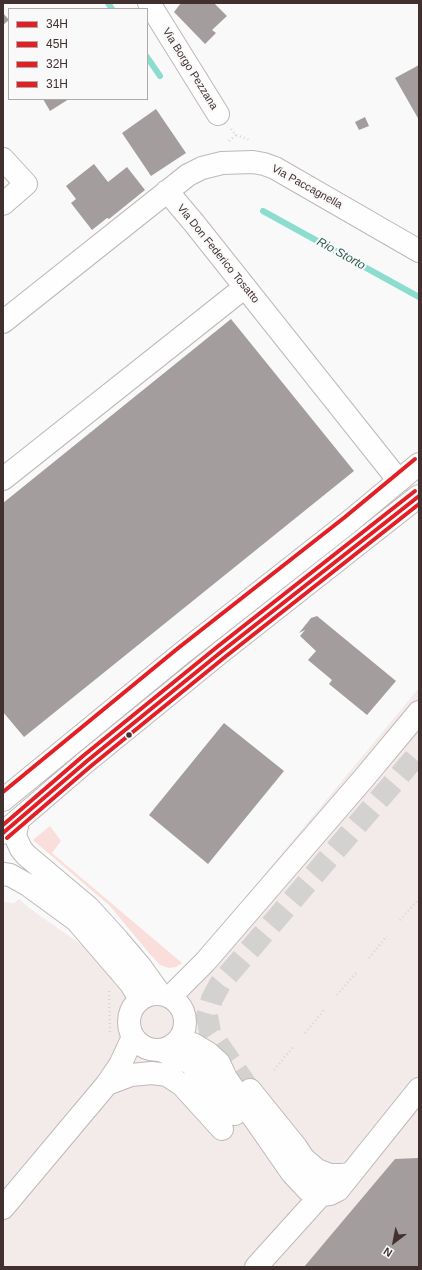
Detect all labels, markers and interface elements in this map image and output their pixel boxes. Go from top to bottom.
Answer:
legend [8,8,148,100]
text: 34H [46,17,68,31]
street label: Via Borgo Pezzana [160,26,220,112]
text: 45H [46,37,68,51]
text: 32H [46,57,68,71]
text: 31H [46,77,68,91]
street label: Via Paccagnella [269,162,345,212]
street label: Via Don Federico Tosatto [174,202,262,306]
water label: Rio Storto [314,235,368,273]
unlabelled marker [124,730,134,740]
north arrow [374,1222,414,1262]
text: N [381,1245,394,1259]

